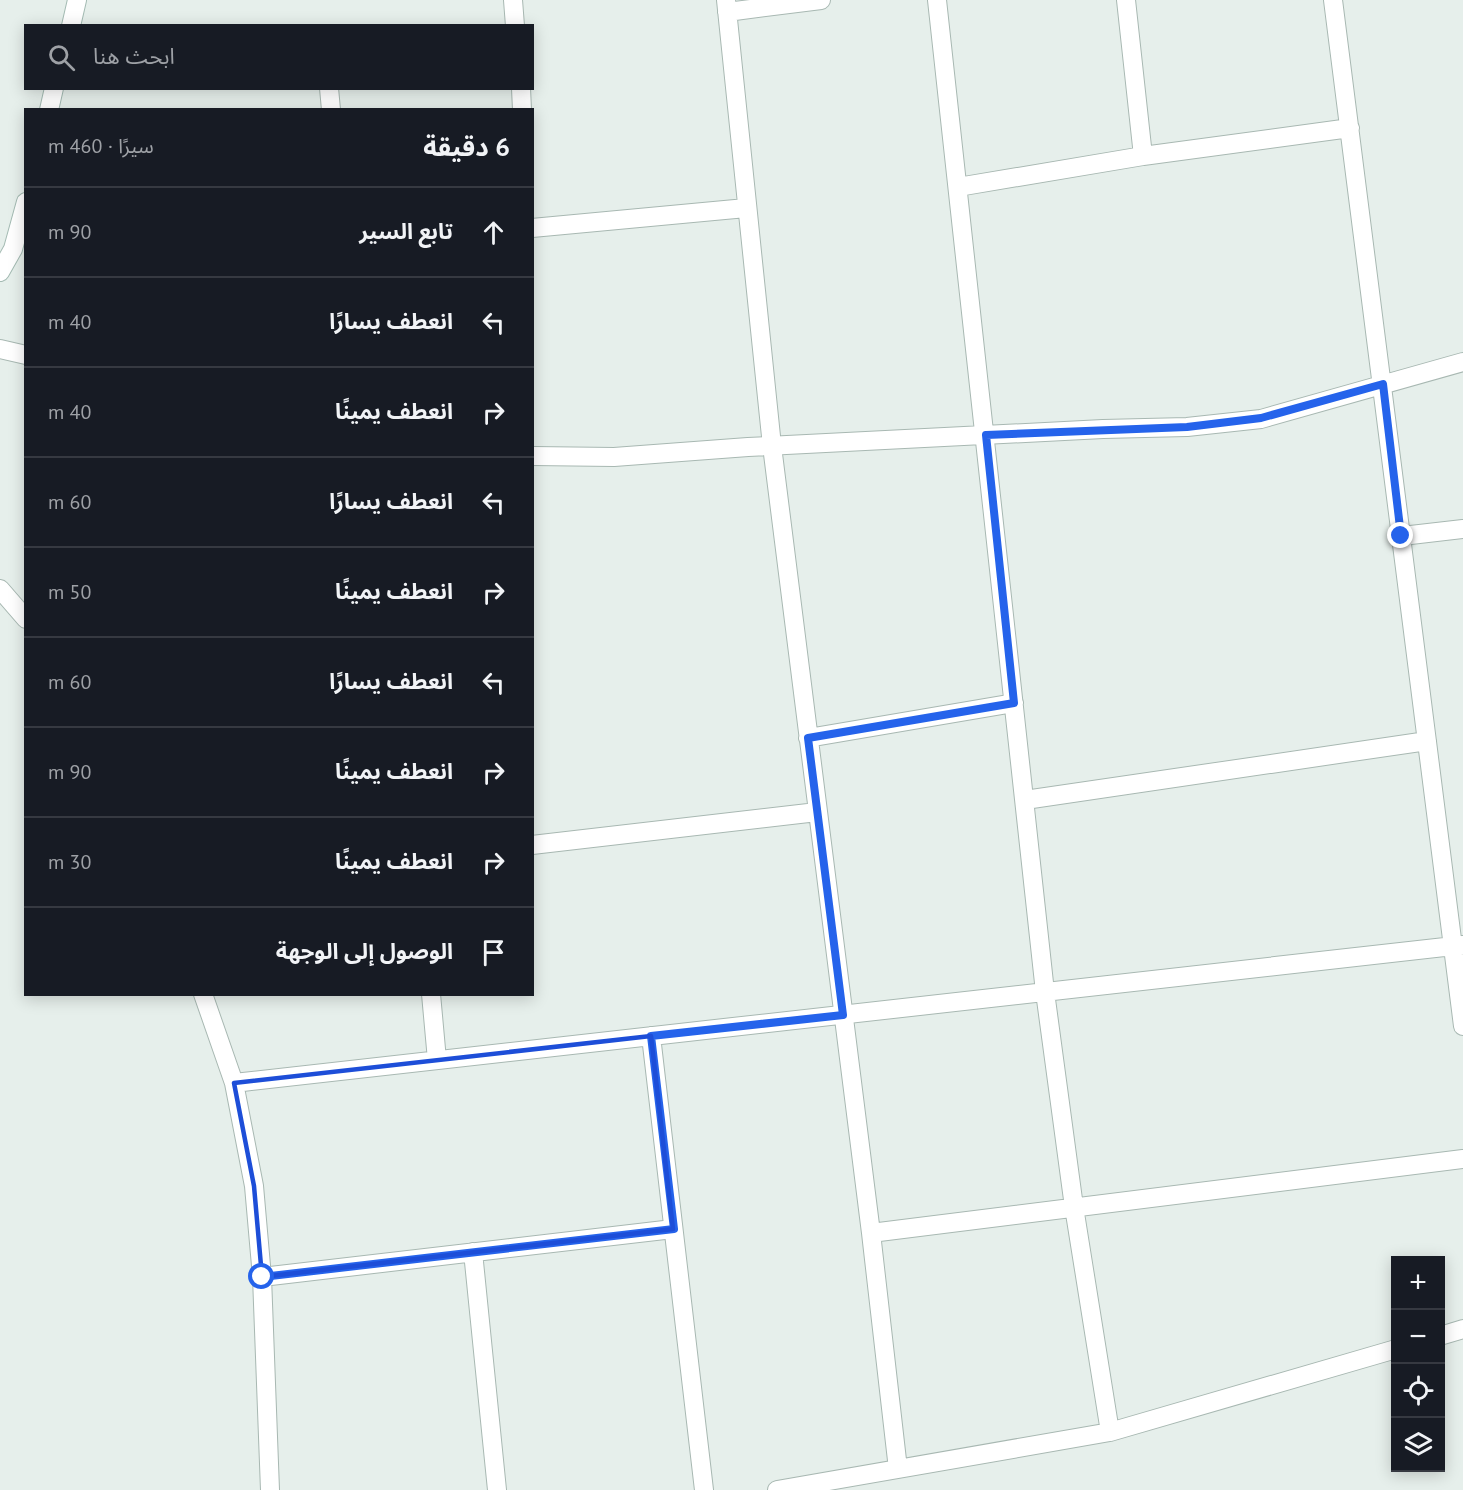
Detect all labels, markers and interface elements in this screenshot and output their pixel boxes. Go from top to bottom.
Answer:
search box [24,24,534,90]
icon: search [45,41,78,74]
text: ابحث هنا [93,42,175,70]
text: 6 دقيقة [423,130,510,163]
text: سيرًا · 460 m [48,133,154,159]
icon: ahead [477,216,510,249]
text: تابع السير [359,217,453,245]
text: 90 m [48,219,91,245]
icon: left [477,306,510,339]
text: انعطف يسارًا [329,307,453,335]
text: 40 m [48,309,91,335]
icon: right [477,396,510,429]
text: انعطف يمينًا [335,397,453,425]
text: 40 m [48,399,91,425]
icon: left [477,486,510,519]
text: انعطف يسارًا [329,487,453,515]
text: 60 m [48,489,91,515]
route end [1387,522,1413,548]
icon: right [477,576,510,609]
text: انعطف يمينًا [335,577,453,605]
text: 50 m [48,579,91,605]
icon: left [477,666,510,699]
text: انعطف يسارًا [329,667,453,695]
text: 60 m [48,669,91,695]
icon: right [477,756,510,789]
text: انعطف يمينًا [335,757,453,785]
text: 90 m [48,759,91,785]
icon: right [477,846,510,879]
text: انعطف يمينًا [335,847,453,875]
text: 30 m [48,849,91,875]
icon: arrive [477,936,510,969]
text: الوصول إلى الوجهة [276,937,453,965]
map controls [1391,1256,1445,1472]
button: + [1391,1256,1445,1310]
route start [248,1263,274,1289]
button: − [1391,1310,1445,1364]
button: locate [1391,1364,1445,1418]
button: layers [1391,1418,1445,1472]

